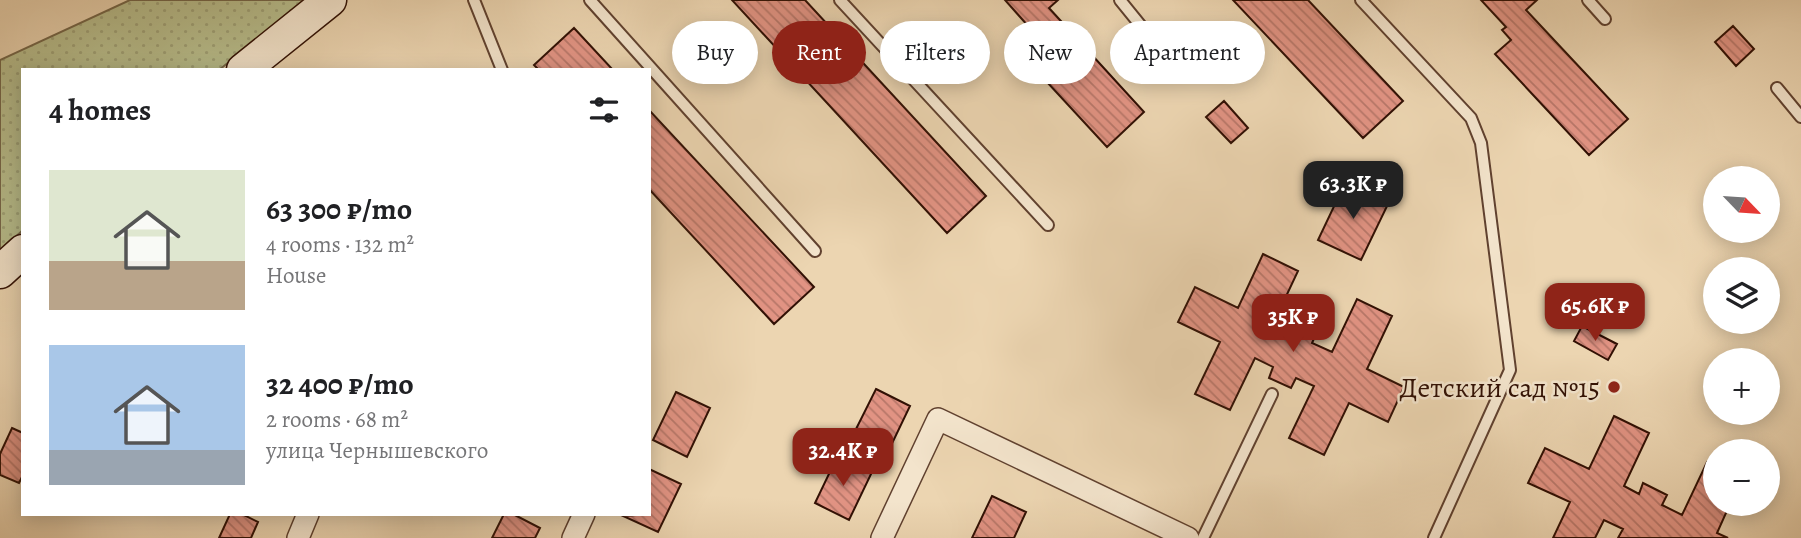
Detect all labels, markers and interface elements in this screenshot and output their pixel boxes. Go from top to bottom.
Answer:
chip: Buy [672,21,758,84]
chip: Rent [772,21,866,84]
chip: Filters [880,21,990,84]
chip: New [1004,21,1096,84]
chip: Apartment [1110,21,1265,84]
text: 4 homes [49,90,151,130]
icon: filters [585,91,623,129]
pin: 63.3K ₽ [1288,162,1418,221]
north arrow [1703,166,1780,243]
map controls [1703,166,1780,516]
text: 63.3K ₽ [1319,168,1387,199]
text: 63 300 ₽/mo [266,189,412,229]
icon: home [105,198,189,282]
text: 4 rooms · 132 m² [266,229,414,260]
button: layers [1703,257,1780,334]
text: House [266,260,326,291]
pin: 65.6K ₽ [1530,284,1660,343]
text: 65.6K ₽ [1561,290,1629,321]
pin: 35K ₽ [1244,294,1342,354]
text: 35K ₽ [1268,301,1318,332]
button: + [1703,348,1780,425]
text: 32 400 ₽/mo [266,364,414,404]
place label: Детский сад №15 [1400,369,1600,407]
icon: home [105,373,189,457]
marker: Детский сад №15 [1606,379,1622,395]
text: 2 rooms · 68 m² [266,404,408,435]
pin: 32.4K ₽ [778,428,908,488]
text: улица Чернышевского [266,435,488,466]
text: 32.4K ₽ [809,435,877,466]
button: − [1703,439,1780,516]

